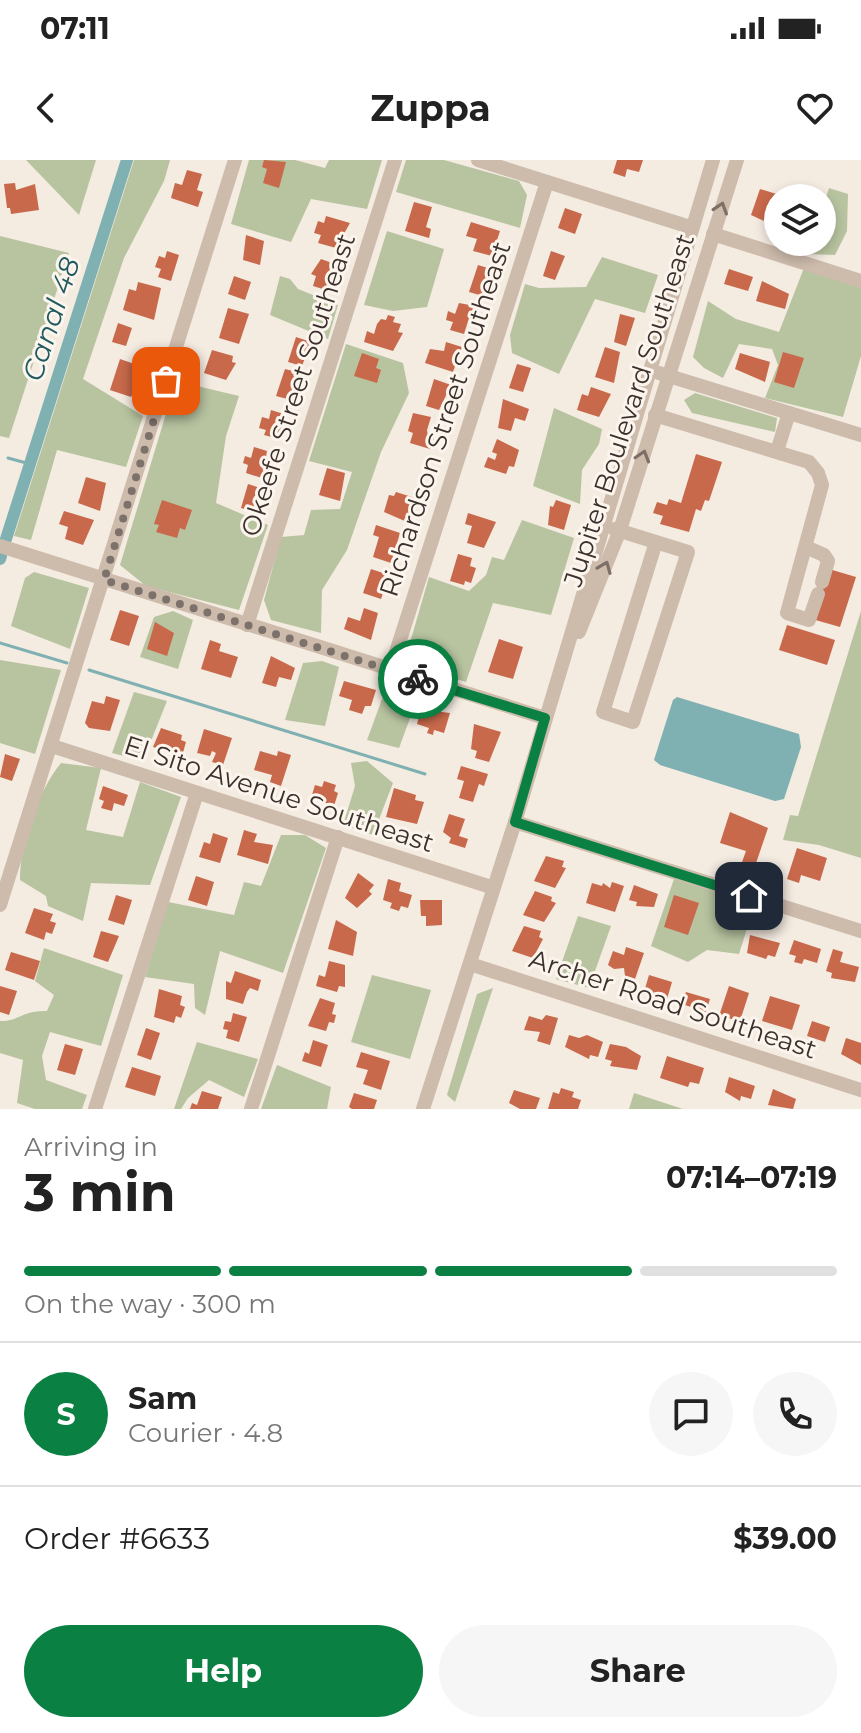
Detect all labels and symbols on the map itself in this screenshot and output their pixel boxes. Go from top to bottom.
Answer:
one-way arrow [712,202,728,216]
street label: Okeefe Street Southeast [234,230,362,540]
street label: Jupiter Boulevard Southeast [556,230,701,591]
street label: Richardson Street Southeast [372,237,518,601]
water label: Canal 48 [15,253,87,385]
pin [132,347,200,415]
one-way arrow [634,449,650,463]
one-way arrow [595,561,612,575]
courier [378,639,458,719]
street label: El Sito Avenue Southeast [120,729,438,859]
pin [715,862,783,930]
street label: Archer Road Southeast [525,942,821,1066]

